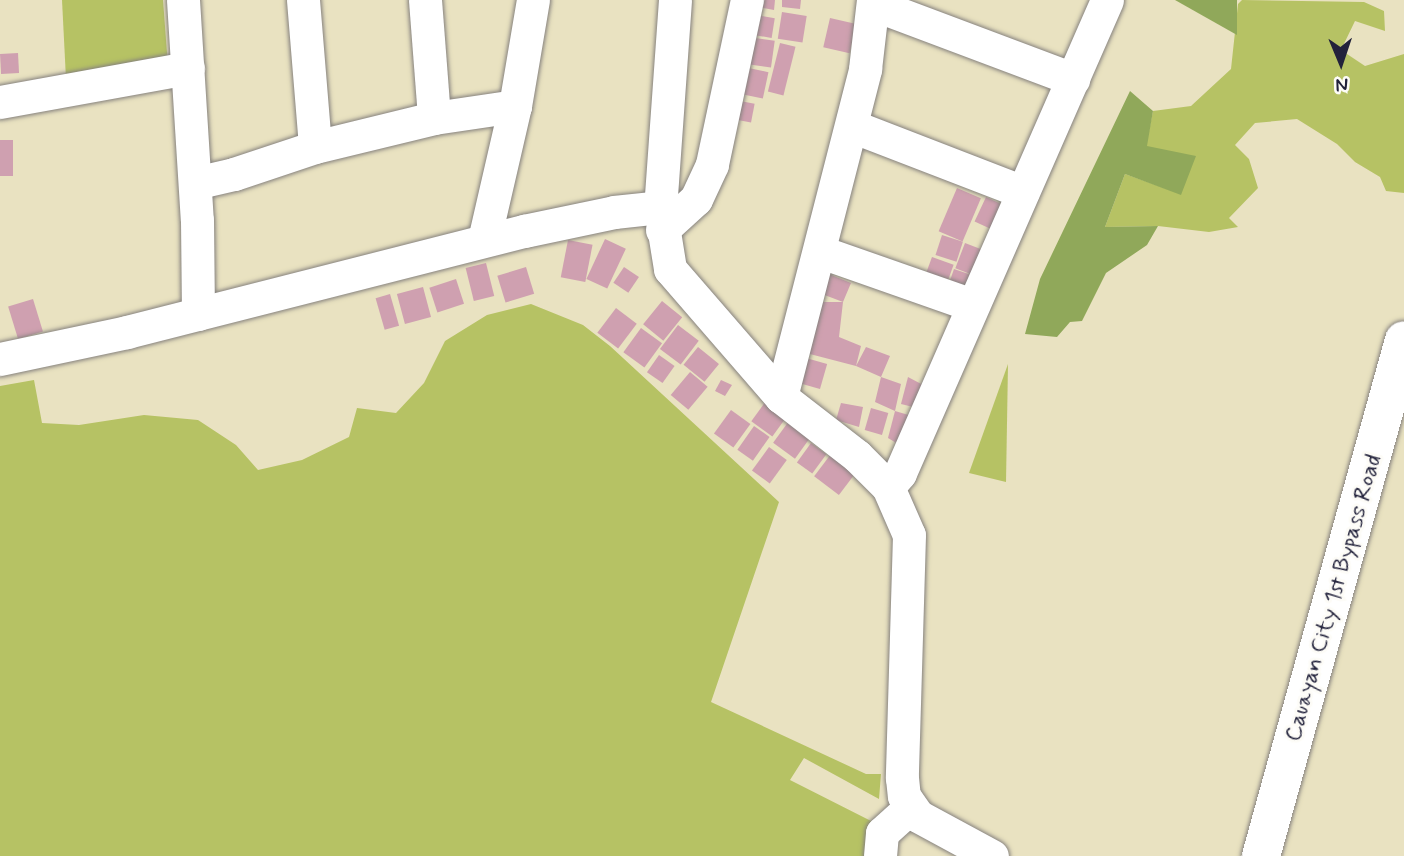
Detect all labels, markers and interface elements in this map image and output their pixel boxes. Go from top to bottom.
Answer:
north arrow [1306,28,1376,98]
text: N [1335,72,1349,97]
street label: Cauayan City 1st Bypass Road [1281,454,1387,742]

